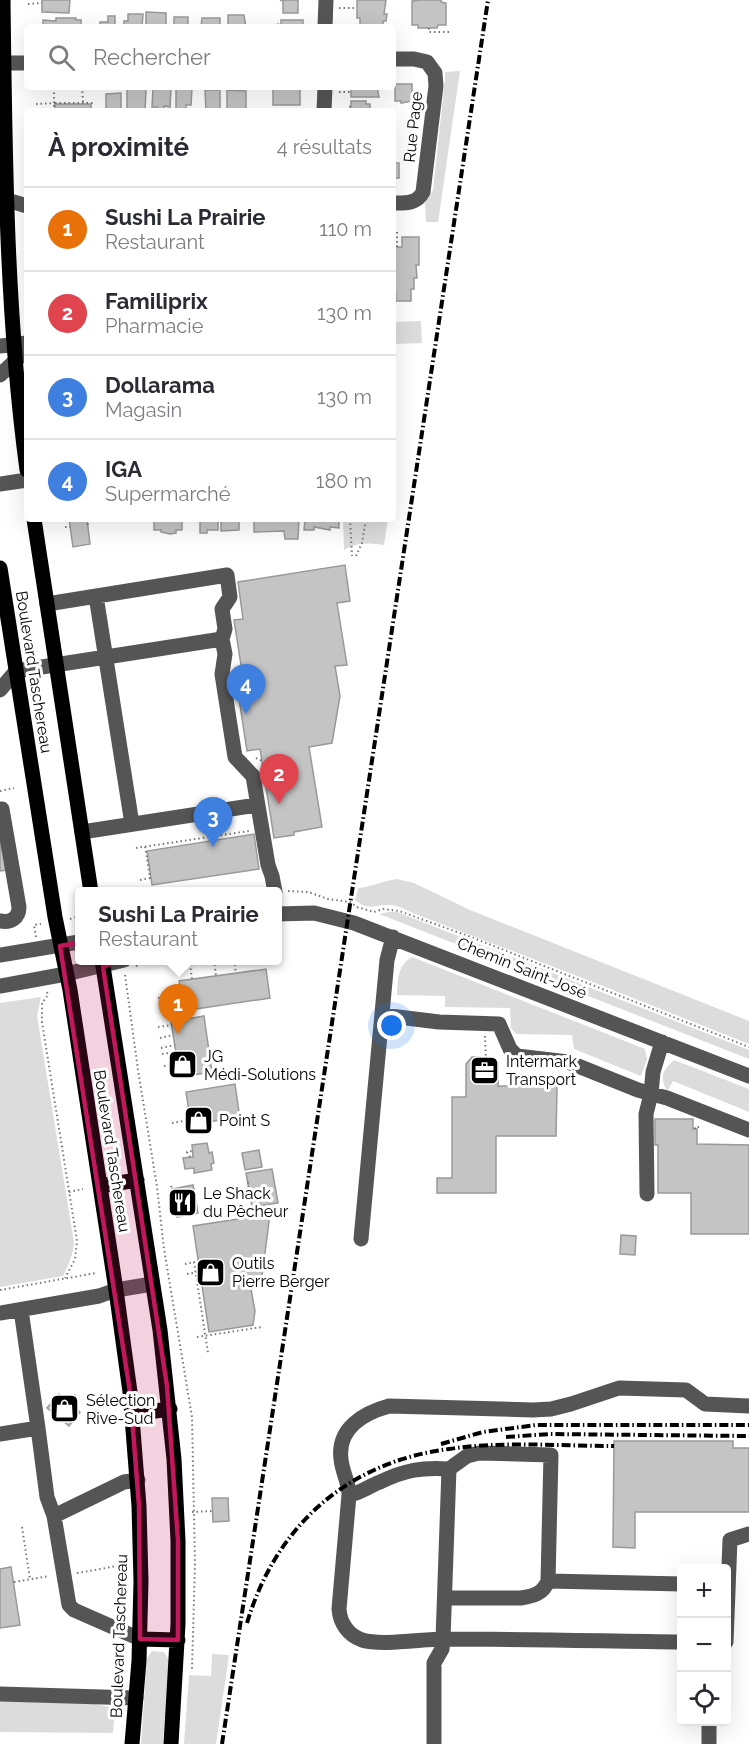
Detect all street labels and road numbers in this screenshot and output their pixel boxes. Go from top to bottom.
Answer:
street label: Rue Page [400,91,426,163]
street label: Boulevard Taschereau [12,589,56,755]
street label: Chemin Saint-José [455,933,589,1003]
street label: Boulevard Taschereau [90,1068,134,1234]
street label: Boulevard Taschereau [107,1554,131,1718]

